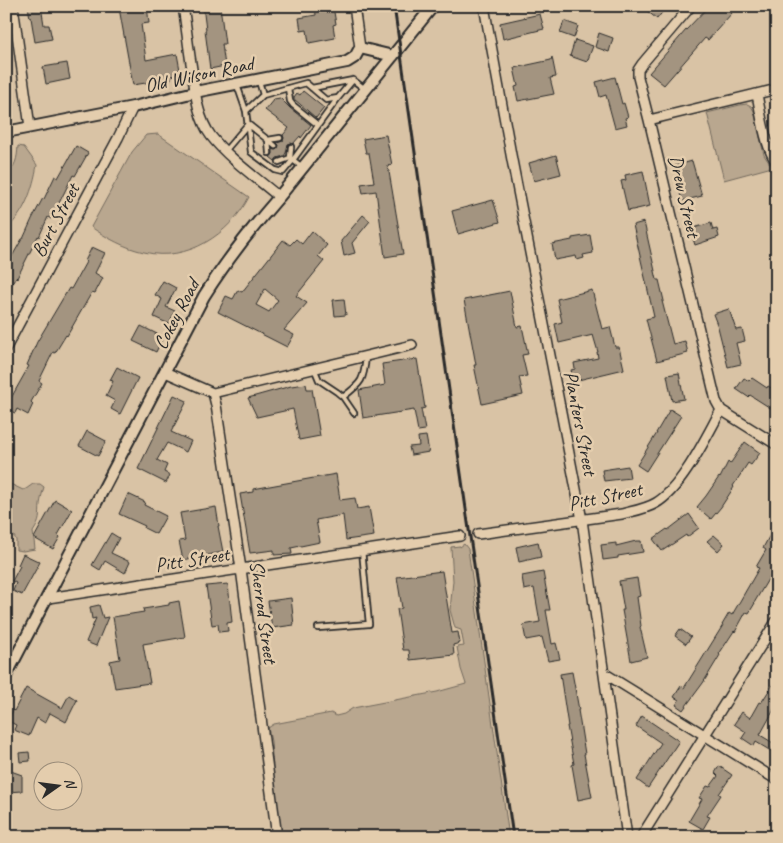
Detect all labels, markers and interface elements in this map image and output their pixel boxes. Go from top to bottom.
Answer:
street label: Old Wilson Road [142,50,259,98]
street label: Drew Street [663,152,707,242]
street label: Burt Street [26,177,86,261]
street label: Cokey Road [148,272,207,353]
street label: Planters Street [558,369,603,480]
street label: Pitt Street [566,476,646,516]
street label: Pitt Street [153,541,233,578]
street label: Sherrod Street [244,559,283,667]
north arrow [32,760,82,810]
text: N [61,777,80,791]

